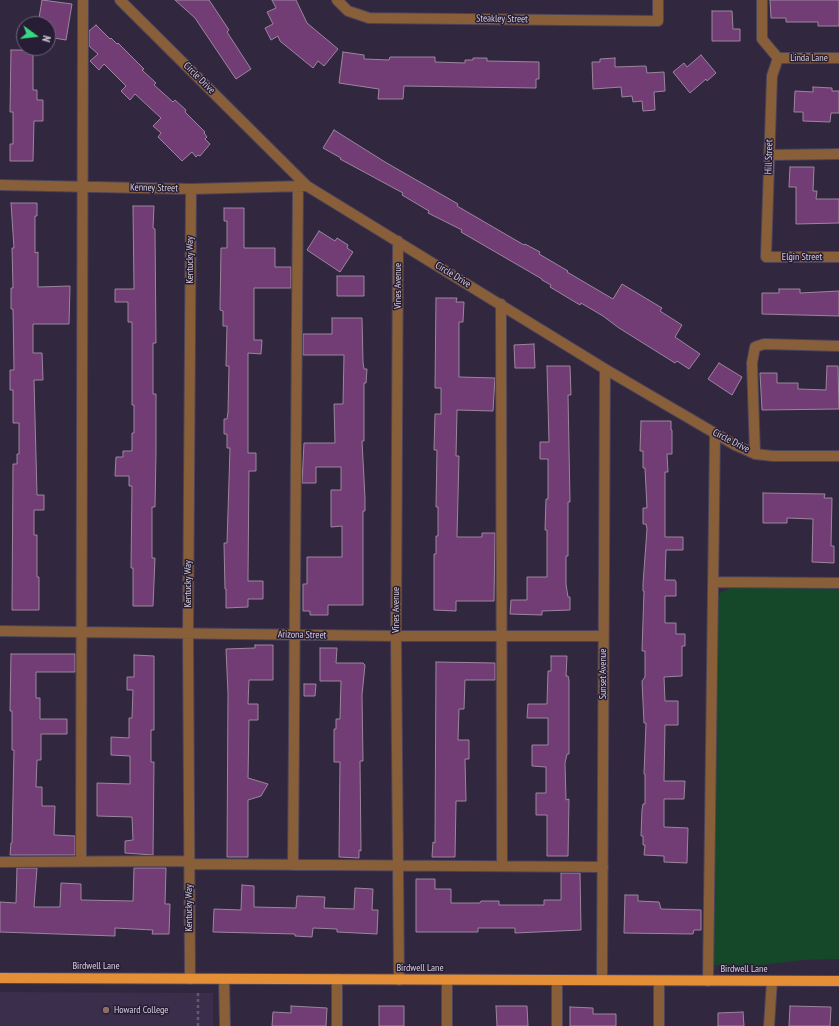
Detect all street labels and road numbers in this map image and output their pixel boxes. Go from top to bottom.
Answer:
street label: Steakley Street [476,13,528,25]
street label: Linda Lane [790,52,828,64]
street label: Circle Drive [181,60,217,96]
street label: Hill Street [762,139,776,175]
street label: Kenney Street [130,182,178,194]
street label: Kentucky Way [184,236,196,284]
street label: Elgin Street [782,251,822,263]
street label: Circle Drive [433,259,473,291]
street label: Vines Avenue [392,263,404,309]
street label: Circle Drive [711,427,751,455]
street label: Kentucky Way [182,560,194,608]
street label: Vines Avenue [390,587,402,633]
street label: Arizona Street [278,629,326,641]
street label: Sunset Avenue [597,649,609,699]
street label: Kentucky Way [183,884,195,932]
street label: Birdwell Lane [72,960,120,972]
street label: Birdwell Lane [396,962,444,974]
street label: Birdwell Lane [720,963,768,975]

